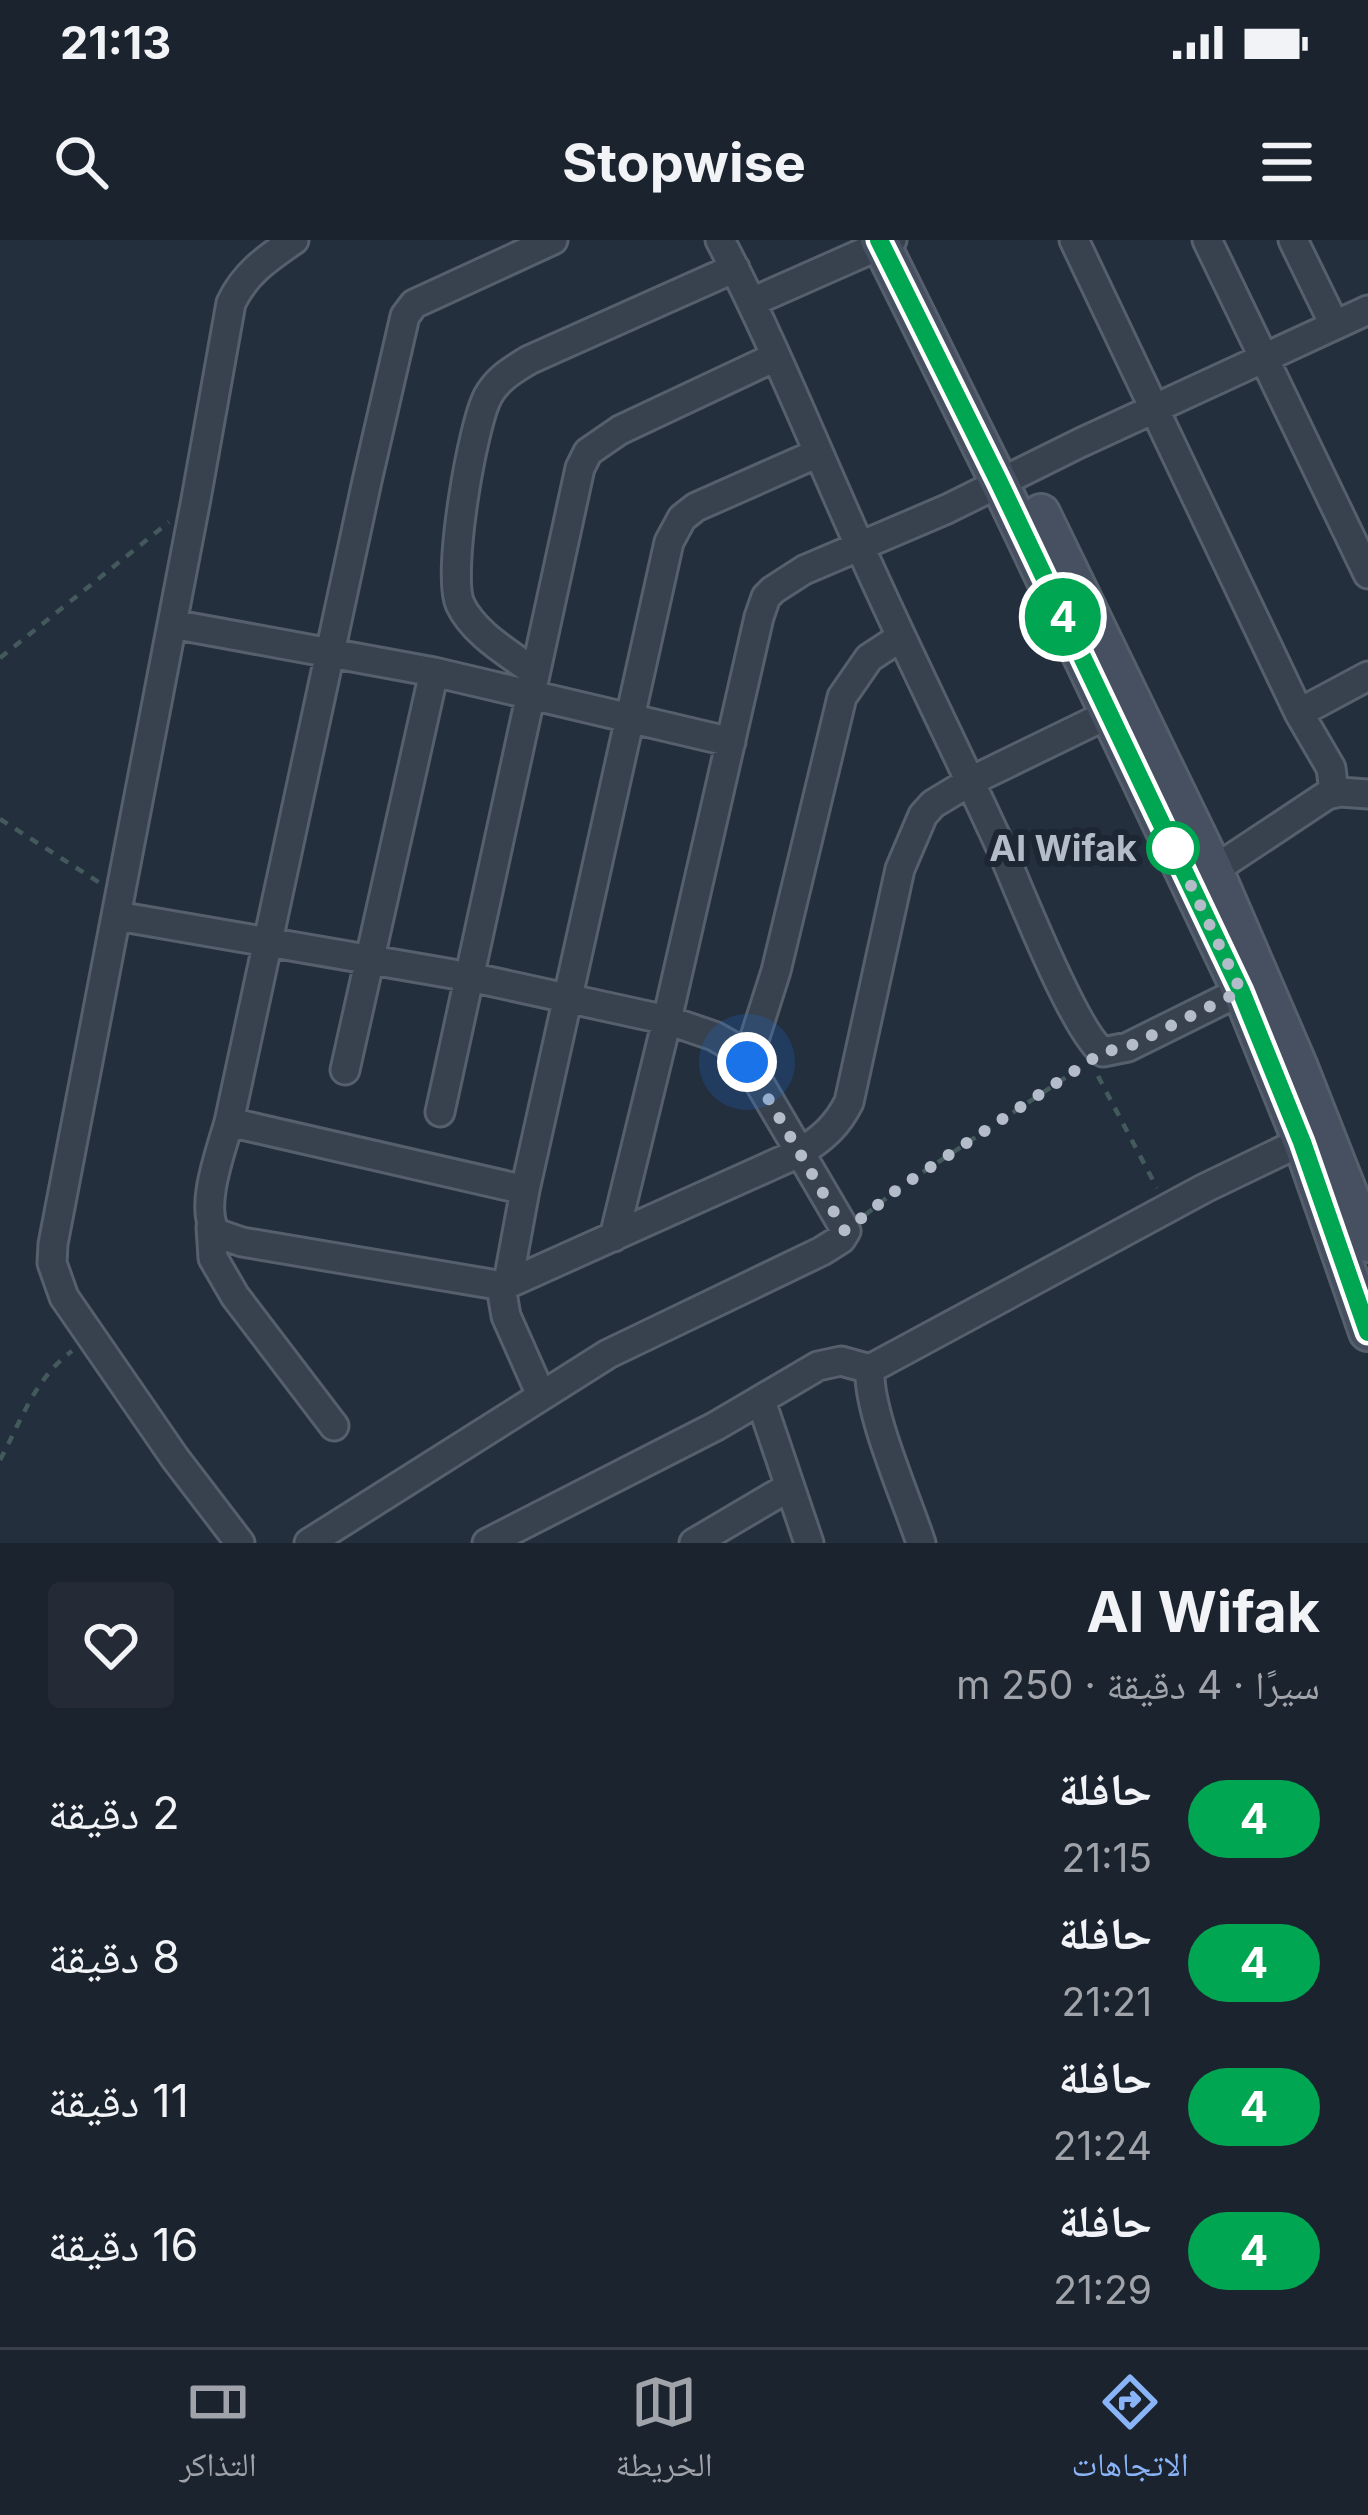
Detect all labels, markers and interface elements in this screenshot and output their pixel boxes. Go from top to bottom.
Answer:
text: 21:13 [60,15,171,70]
icon: search [48,129,114,195]
icon: menu [1254,129,1320,195]
text: Stopwise [562,130,806,195]
line badge: 4 [1024,578,1102,656]
text: 4 [1049,591,1077,642]
marker: Al Wifak [1148,823,1198,873]
place label: Al Wifak [989,826,1137,870]
your location [717,1032,777,1092]
text: Al Wifak [1086,1577,1320,1646]
button: heart [48,1582,174,1708]
text: سيرًا · 4 دقيقة · 250 m [956,1661,1320,1708]
text: حافلة [1059,1761,1152,1816]
text: 2 دقيقة [48,1785,180,1840]
text: 4 [1240,1793,1268,1844]
text: 21:15 [1062,1834,1152,1881]
text: حافلة [1059,1905,1152,1960]
text: 8 دقيقة [48,1929,180,1984]
text: 4 [1240,1937,1268,1988]
text: 21:21 [1061,1978,1152,2025]
text: حافلة [1059,2049,1152,2104]
text: 11 دقيقة [48,2073,189,2128]
text: 4 [1240,2081,1268,2132]
text: 21:24 [1053,2122,1152,2169]
text: حافلة [1059,2193,1152,2248]
text: 16 دقيقة [48,2217,198,2272]
text: 4 [1240,2225,1268,2276]
text: 21:29 [1053,2266,1152,2313]
tab: التذاكر [179,2369,257,2497]
tab: الخريطة [615,2369,713,2497]
tab: الاتجاهات [1071,2369,1189,2497]

